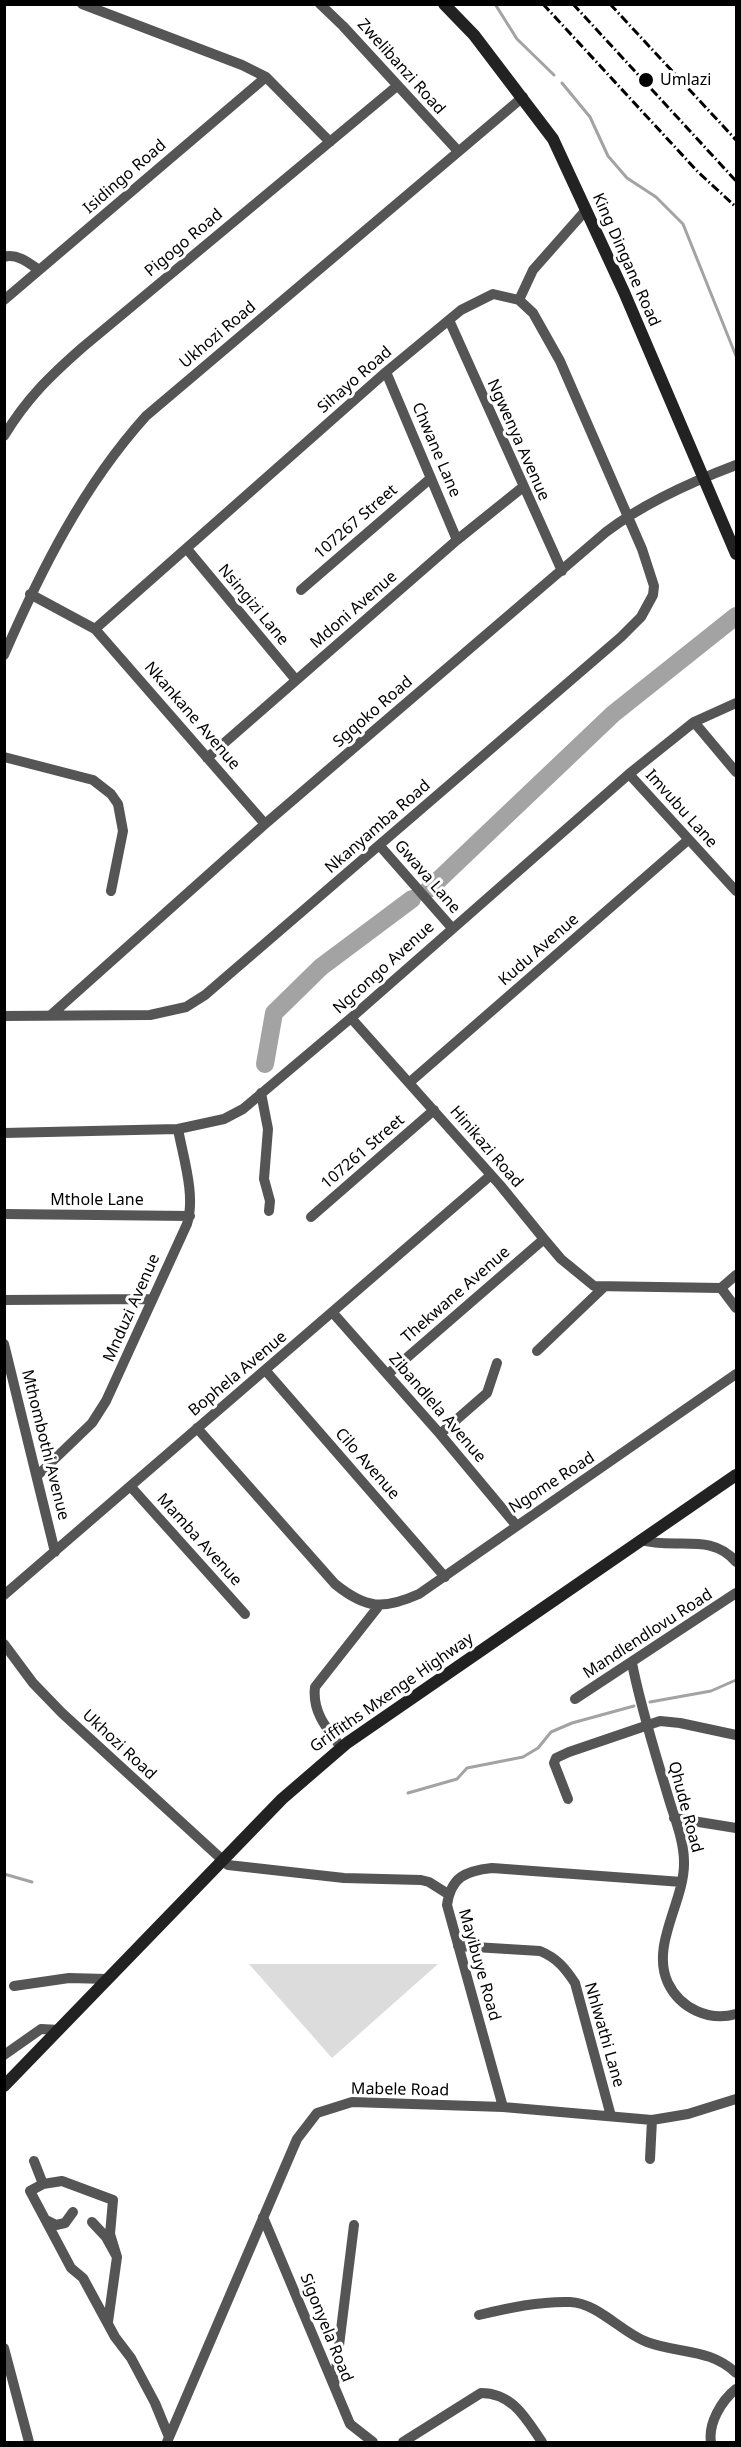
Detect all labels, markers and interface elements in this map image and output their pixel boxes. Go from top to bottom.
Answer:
street label: Zwelibanzi Road [353,15,449,119]
place label: Umlazi [660,70,711,90]
marker: Umlazi [637,71,655,89]
street label: Isidingo Road [80,136,170,218]
street label: King Dingane Road [588,190,664,330]
street label: Pigogo Road [141,205,227,281]
street label: Ukhozi Road [176,297,260,373]
street label: Sihayo Road [314,343,396,417]
street label: Ngwenya Avenue [483,376,553,504]
street label: Chwane Lane [407,400,465,500]
street label: 107267 Street [311,481,401,563]
street label: Nsingizi Lane [214,561,292,649]
street label: Mdoni Avenue [307,567,401,653]
street label: Nkankane Avenue [140,658,244,774]
street label: Sgqoko Road [329,672,417,752]
street label: Imvubu Lane [641,766,721,852]
street label: Nkanyamba Road [321,776,435,878]
street label: Gwava Lane [390,836,464,918]
street label: Kudu Avenue [495,910,583,990]
street label: Ngcongo Avenue [330,918,438,1018]
street label: Hinikazi Road [445,1102,527,1192]
street label: 107261 Street [318,1111,408,1193]
street label: Mthole Lane [50,1190,144,1210]
street label: Thekwane Avenue [398,1243,514,1347]
street label: Mnduzi Avenue [100,1251,164,1365]
street label: Bophela Avenue [185,1327,291,1421]
street label: Zibandlela Avenue [384,1349,490,1467]
street label: Mthombothi Avenue [17,1368,73,1522]
street label: Cilo Avenue [331,1424,403,1504]
street label: Ngome Road [506,1448,598,1518]
street label: Mamba Avenue [153,1490,245,1590]
street label: Mandlendlovu Road [580,1585,716,1683]
street label: Griffiths Mxenge Highway [307,1629,477,1757]
street label: Ukhozi Road [78,1706,160,1784]
street label: Qhude Road [664,1759,706,1855]
street label: Mayibuye Road [454,1907,504,2023]
street label: Nhlwathi Lane [580,1980,628,2090]
street label: Mabele Road [351,2080,449,2100]
street label: Sigonyela Road [296,2271,356,2385]

